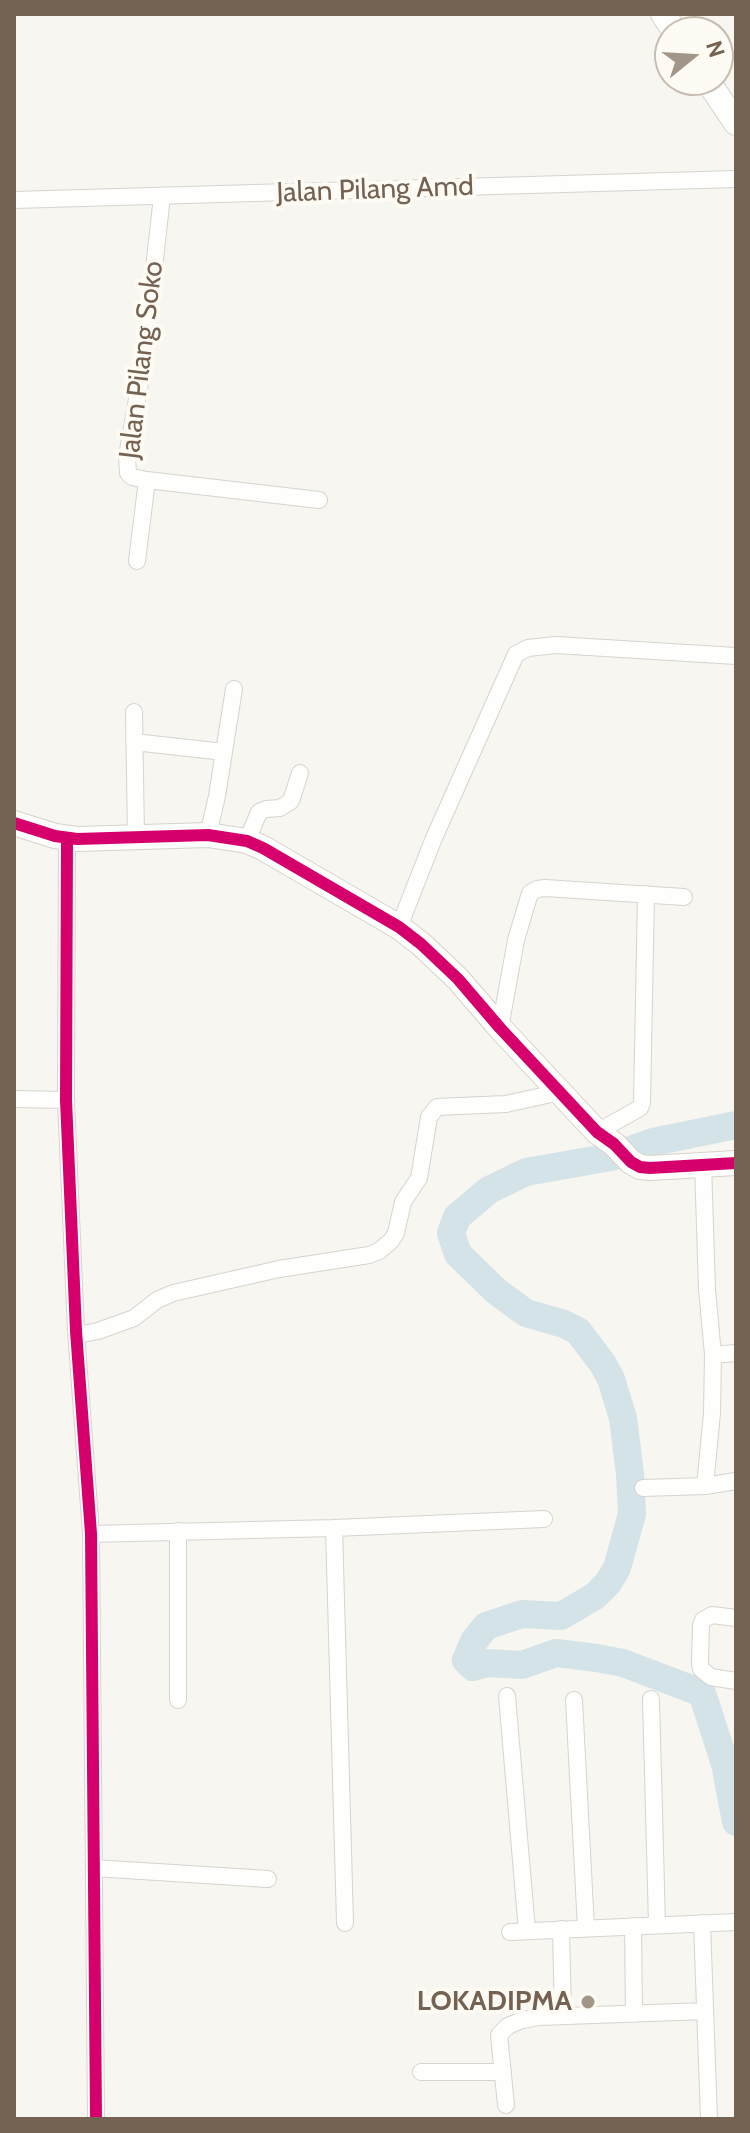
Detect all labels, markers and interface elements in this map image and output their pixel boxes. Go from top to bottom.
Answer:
north arrow [654,16,734,96]
text: N [700,37,731,61]
street label: Jalan Pilang Amd [276,170,474,210]
street label: Jalan Pilang Soko [113,259,171,461]
place label: LOKADIPMA [417,1985,572,2019]
marker: LOKADIPMA [579,1993,597,2011]

